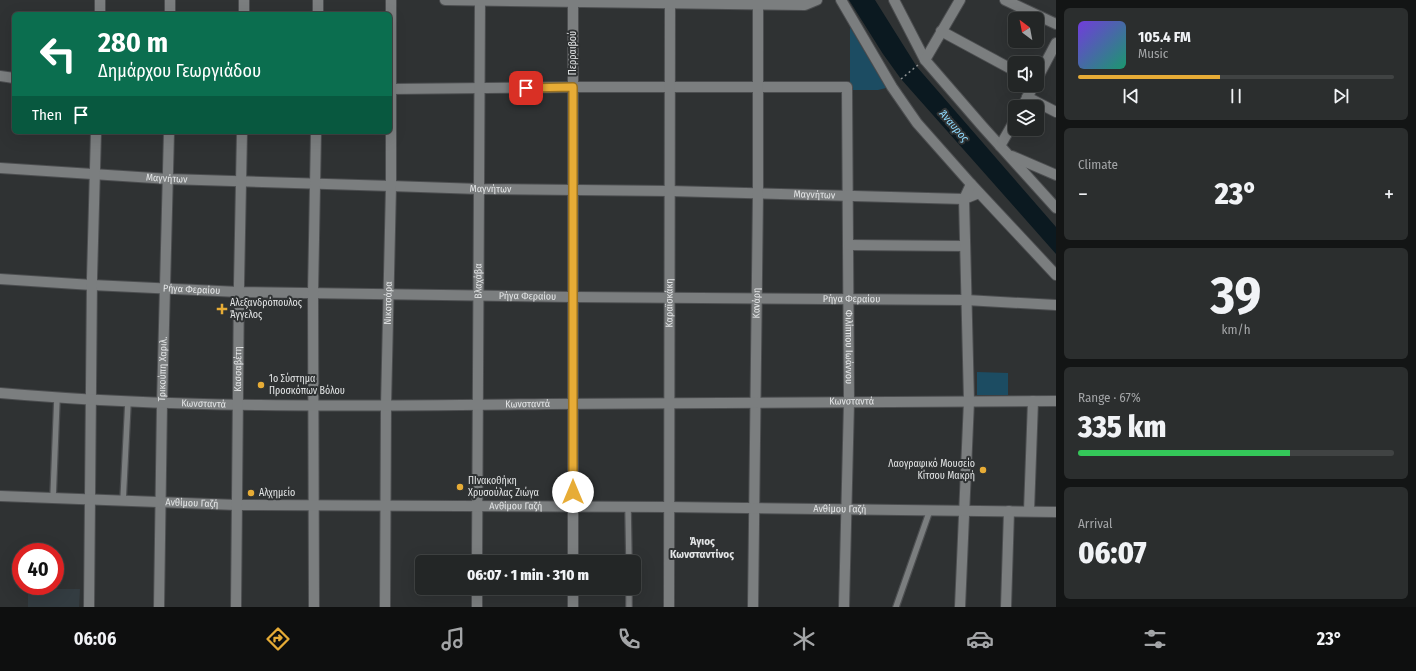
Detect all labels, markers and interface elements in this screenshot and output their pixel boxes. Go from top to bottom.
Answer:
north arrow [1008,12,1044,48]
map controls [1008,12,1044,136]
text: 280 m [98,26,168,59]
icon: left [32,28,84,80]
text: 105.4 FM [1138,28,1191,46]
street label: Περραιβού [566,31,579,75]
text: Music [1138,46,1168,61]
button: sound [1008,56,1044,92]
text: Δημάρχου Γεωργιάδου [98,60,261,82]
pin [509,71,543,105]
icon: arrive [515,77,537,99]
icon: previous [1120,85,1142,107]
icon: pause [1225,85,1247,107]
icon: next [1330,85,1352,107]
button: layers [1008,100,1044,136]
icon: arrive [70,104,92,126]
text: Then [32,106,62,124]
water label: Άναυρος [936,107,972,145]
text: Climate [1078,157,1118,172]
street label: Μαγνήτων [145,172,188,186]
text: 23° [1215,176,1257,212]
text: − [1078,181,1088,208]
text: + [1384,181,1394,208]
street label: Μαγνήτων [469,183,512,195]
street label: Μαγνήτων [793,188,836,202]
street label: Βλαχάβα [472,263,485,299]
text: 39 [1210,264,1262,327]
street label: Καραϊσκάκη [663,278,676,328]
street label: Νικοτσάρα [381,281,395,325]
street label: Ρήγα Φεραίου [163,282,221,297]
street label: Κανάρη [750,288,763,318]
street label: Ρήγα Φεραίου [499,290,556,303]
street label: Ρήγα Φεραίου [823,292,880,305]
place label: Αλεξανδρόπουλος Άγγελος [230,296,303,321]
marker: Αλεξανδρόπουλος Άγγελος [217,304,227,314]
street label: Φιλίππου Ιωάννου [842,310,856,384]
text: km/h [1222,322,1251,337]
street label: Τρικούπη Χαριλ. [156,336,170,402]
street label: Κασσαβέτη [231,346,244,392]
place label: 1ο Σύστημα Προσκόπων Βόλου [269,372,345,397]
marker: 1ο Σύστημα Προσκόπων Βόλου [256,380,266,390]
text: Range · 67% [1078,390,1141,405]
street label: Κωνσταντά [829,394,874,408]
street label: Κωνσταντά [181,397,226,411]
street label: Κωνσταντά [505,397,550,410]
text: 335 km [1078,409,1166,445]
place label: Λαογραφικό Μουσείο Κίτσου Μακρή [888,457,975,482]
marker: Λαογραφικό Μουσείο Κίτσου Μακρή [978,465,988,475]
position arrow [552,471,594,513]
place label: ΠΙνακοθήκη Χρυσούλας Ζιώγα [468,475,539,499]
marker: ΠΙνακοθήκη Χρυσούλας Ζιώγα [455,482,465,492]
place label: Αλχημείο [259,486,295,499]
marker: Αλχημείο [246,488,256,498]
street label: Ανθίμου Γαζή [165,496,219,510]
street label: Ανθίμου Γαζή [489,499,542,512]
street label: Ανθίμου Γαζή [813,502,866,516]
text: Arrival [1078,516,1112,531]
district label: Άγιος Κωνσταντίνος [670,535,734,561]
text: 06:07 [1078,535,1147,571]
speed limit sign: 40 [12,543,64,595]
text: 06:07 · 1 min · 310 m [467,566,589,584]
icon: directions [264,625,292,653]
icon: music [439,625,467,653]
icon: phone [615,625,643,653]
icon: climate [790,625,818,653]
icon: car [966,625,994,653]
icon: filters [1141,625,1169,653]
text: 06:06 [74,628,116,650]
text: 23° [1317,628,1342,650]

